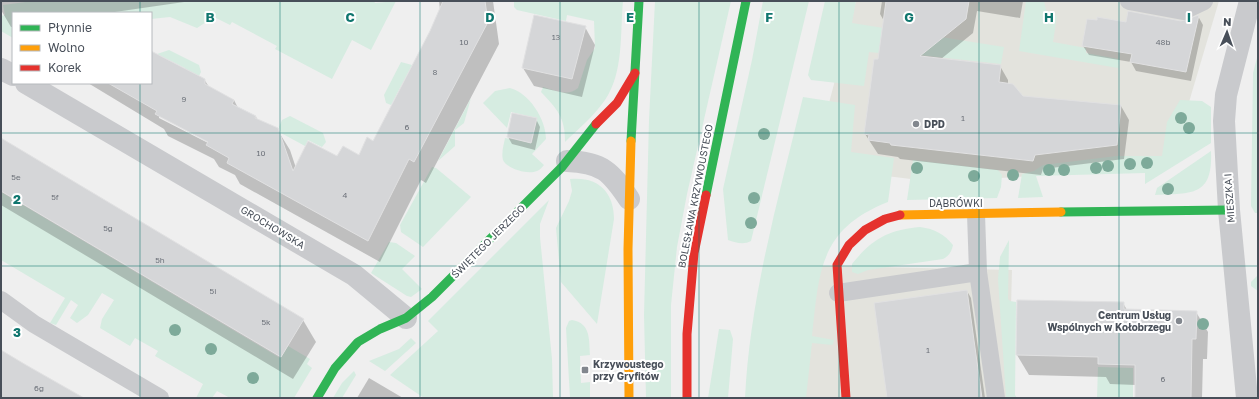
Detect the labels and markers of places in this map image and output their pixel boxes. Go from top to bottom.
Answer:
place label: DPD [924,118,945,130]
marker: DPD [911,119,921,129]
place label: Centrum Usług Wspólnych w Kołobrzegu [1047,309,1171,333]
marker: Centrum Usług Wspólnych w Kołobrzegu [1174,316,1184,326]
place label: Krzywoustego przy Gryfitów [593,358,663,382]
marker: Krzywoustego przy Gryfitów [580,365,590,375]

